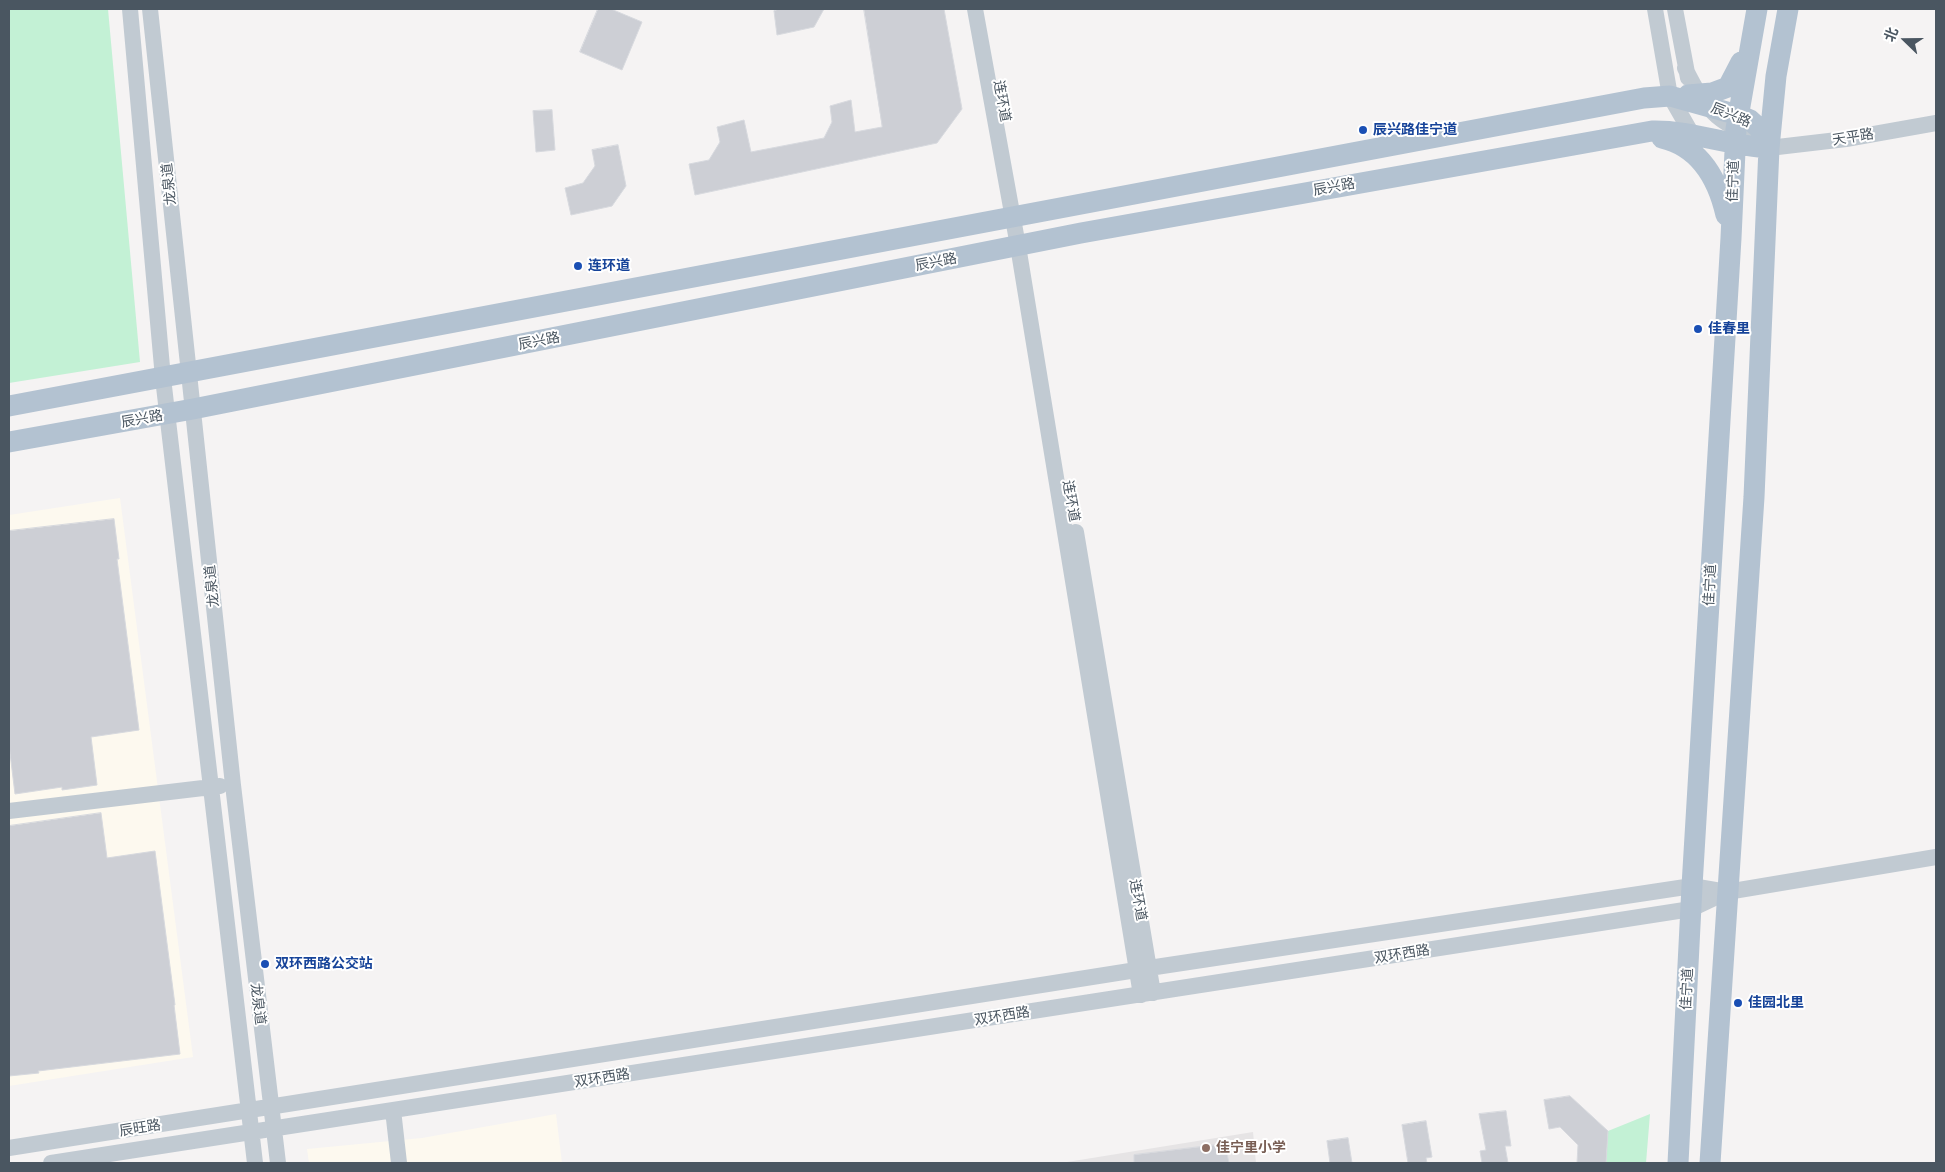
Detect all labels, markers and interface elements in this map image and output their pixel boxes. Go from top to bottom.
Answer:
north arrow [1880,15,1930,65]
text: 北 [1881,25,1901,44]
street label: 连环道 [990,79,1014,123]
street label: 辰兴路 [1708,99,1754,131]
place label: 辰兴路佳宁道 [1373,122,1457,138]
marker: 辰兴路佳宁道 [1357,124,1369,136]
street label: 天平路 [1831,125,1875,149]
street label: 佳宁道 [1724,160,1742,202]
street label: 龙泉道 [158,162,180,206]
street label: 辰兴路 [1312,175,1356,199]
street label: 辰兴路 [914,250,958,274]
place label: 连环道 [588,258,630,274]
marker: 连环道 [572,260,584,272]
place label: 佳春里 [1708,321,1750,337]
marker: 佳春里 [1692,323,1704,335]
street label: 辰兴路 [517,329,561,353]
street label: 辰兴路 [120,407,164,431]
street label: 连环道 [1059,479,1083,523]
street label: 龙泉道 [201,564,223,608]
street label: 佳宁道 [1701,564,1719,606]
street label: 连环道 [1126,878,1150,922]
street label: 双环西路 [1373,941,1431,967]
place label: 双环西路公交站 [275,956,373,972]
marker: 双环西路公交站 [259,958,271,970]
street label: 佳宁道 [1678,968,1696,1010]
street label: 龙泉道 [247,982,269,1026]
place label: 佳园北里 [1748,995,1804,1011]
marker: 佳园北里 [1732,997,1744,1009]
street label: 双环西路 [973,1003,1031,1029]
street label: 双环西路 [573,1065,631,1091]
street label: 辰旺路 [118,1116,162,1140]
place label: 佳宁里小学 [1216,1140,1286,1156]
marker: 佳宁里小学 [1200,1142,1212,1154]

